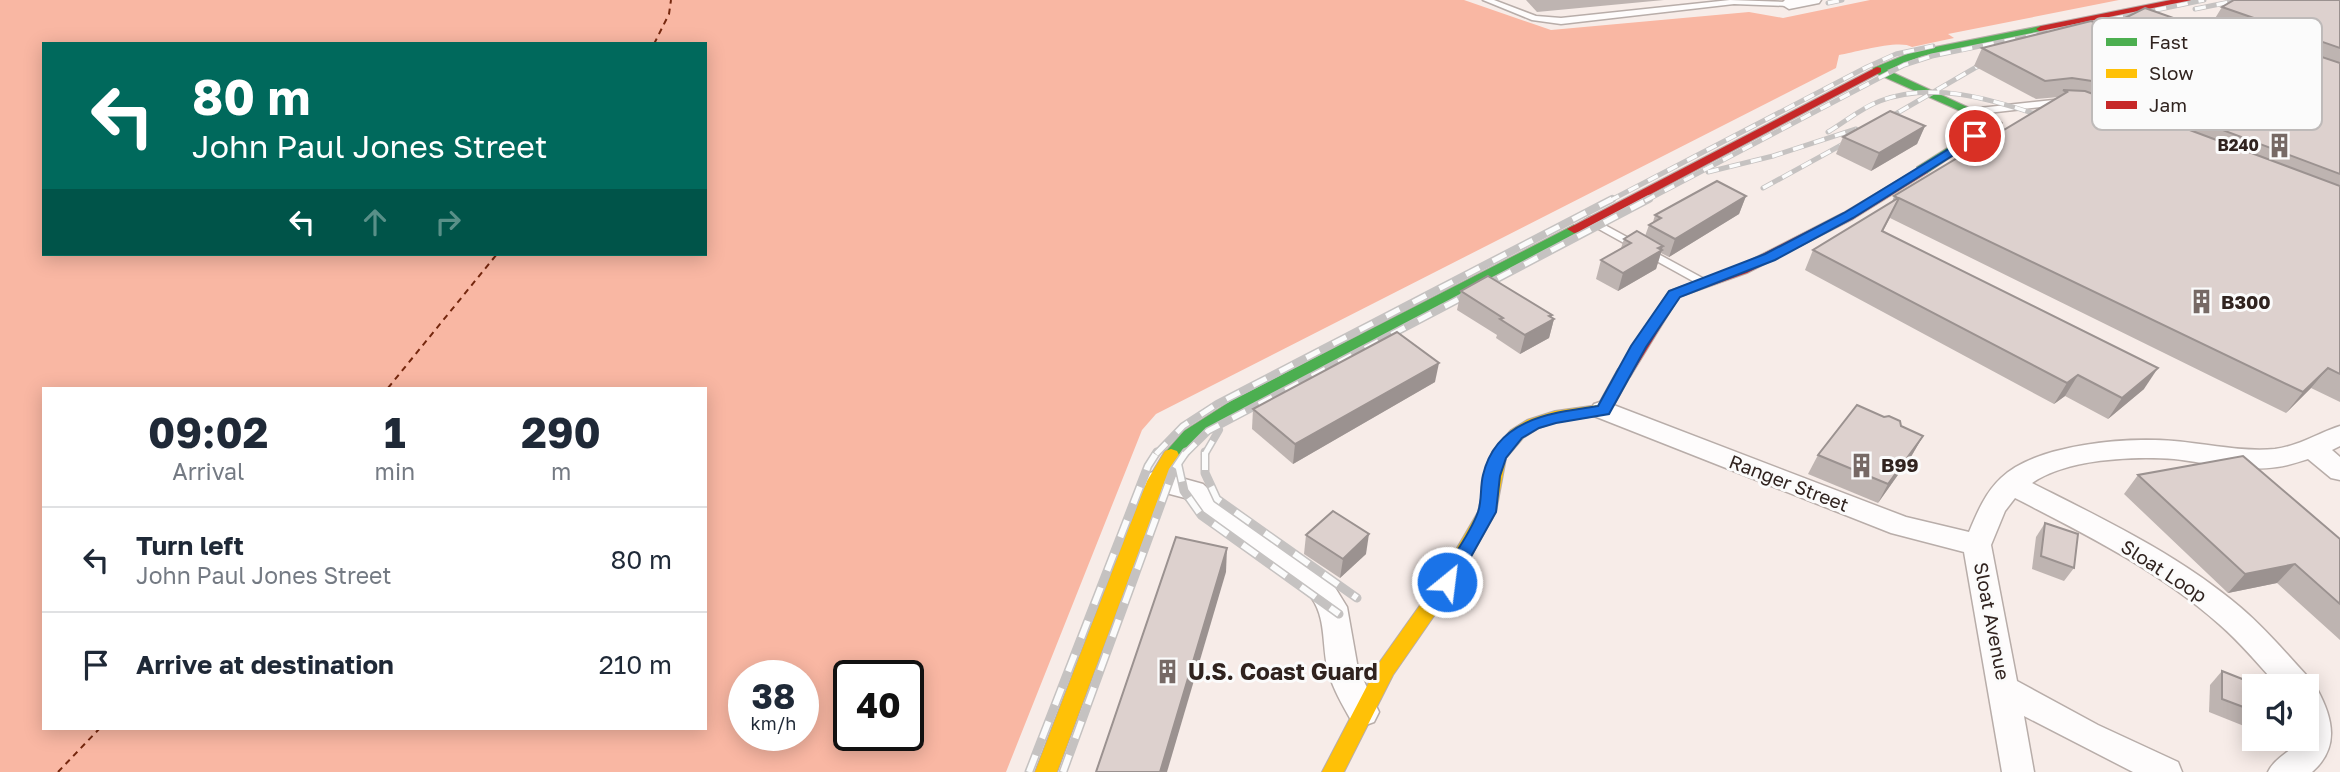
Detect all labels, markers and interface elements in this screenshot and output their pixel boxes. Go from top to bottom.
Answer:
legend [2092,18,2322,130]
text: Fast [2149,30,2188,53]
text: Slow [2149,61,2194,84]
text: 80 m [192,67,310,126]
icon: left [77,70,168,161]
text: Jam [2149,93,2187,116]
pin [1945,106,2005,166]
icon: arrive [1956,117,1994,155]
text: John Paul Jones Street [192,127,548,165]
building icon: B240 [2265,131,2293,159]
place label: B240 [2218,135,2259,155]
icon: left [283,203,321,241]
icon: ahead [356,203,394,241]
icon: right [429,203,467,241]
building icon: B300 [2187,288,2215,316]
place label: B300 [2221,290,2271,313]
text: 09:02 [148,407,268,457]
text: 1 [384,407,406,457]
text: 290 [521,407,601,457]
street label: Ranger Street [1726,449,1852,516]
building icon: B99 [1847,451,1875,479]
place label: B99 [1881,453,1919,476]
text: Arrival [172,457,244,485]
text: min [375,457,415,485]
text: m [551,457,571,485]
text: Turn left [136,530,244,561]
street label: Sloat Loop [2117,534,2211,607]
icon: left [77,541,115,579]
text: 80 m [611,544,672,575]
position arrow [1410,545,1484,619]
street label: Sloat Avenue [1970,560,2015,682]
text: John Paul Jones Street [136,561,392,589]
icon: arrive [77,646,115,684]
text: Arrive at destination [136,649,394,680]
text: 210 m [599,649,672,680]
place label: U.S. Coast Guard [1188,657,1378,685]
building icon: U.S. Coast Guard [1154,658,1182,686]
speed limit sign: 40 [833,660,924,751]
map controls [2242,674,2319,751]
button: sound [2242,674,2319,751]
text: 38 [752,675,795,717]
text: km/h [751,712,796,734]

